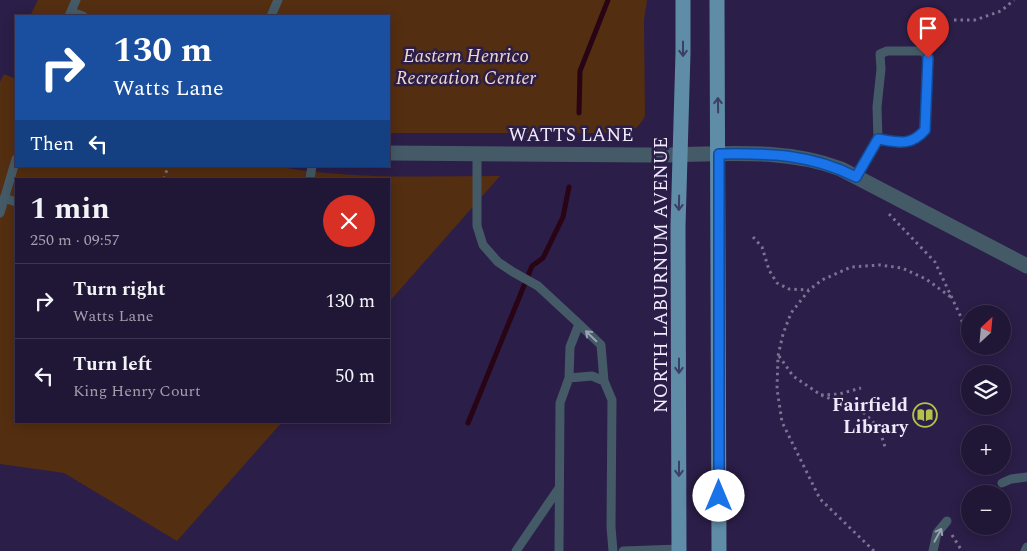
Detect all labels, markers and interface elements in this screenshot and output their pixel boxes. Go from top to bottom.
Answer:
pin [907,7,949,58]
icon: arrive [914,14,942,42]
text: 130 m [113,24,212,77]
icon: right [30,35,95,100]
one-way arrow [678,40,688,56]
park label: Eastern Henrico Recreation Center [396,42,537,93]
text: Watts Lane [113,72,224,105]
one-way arrow [713,97,723,114]
street label: WATTS LANE [508,121,634,150]
text: Then [30,130,74,159]
icon: left [84,130,112,158]
street label: NORTH LABURNUM AVENUE [647,137,676,413]
text: 1 min [30,186,110,232]
one-way arrow [674,194,684,211]
button: close [323,195,375,247]
text: 250 m · 09:57 [30,228,120,252]
text: Turn right [73,275,166,304]
icon: right [30,287,58,315]
text: 130 m [325,287,375,316]
text: Watts Lane [73,304,153,328]
north arrow [961,305,1011,355]
map controls [961,305,1011,535]
one-way arrow [585,330,598,342]
text: Turn left [73,350,152,379]
one-way arrow [674,357,684,373]
icon: left [30,362,58,390]
text: 50 m [335,362,375,391]
button: layers [961,365,1011,415]
text: King Henry Court [73,379,201,403]
place label: Fairfield Library [832,391,909,442]
library icon: Fairfield Library [912,402,938,428]
button: + [961,425,1011,475]
one-way arrow [674,460,684,477]
position arrow [692,469,744,521]
button: − [961,485,1011,535]
one-way arrow [933,528,943,543]

